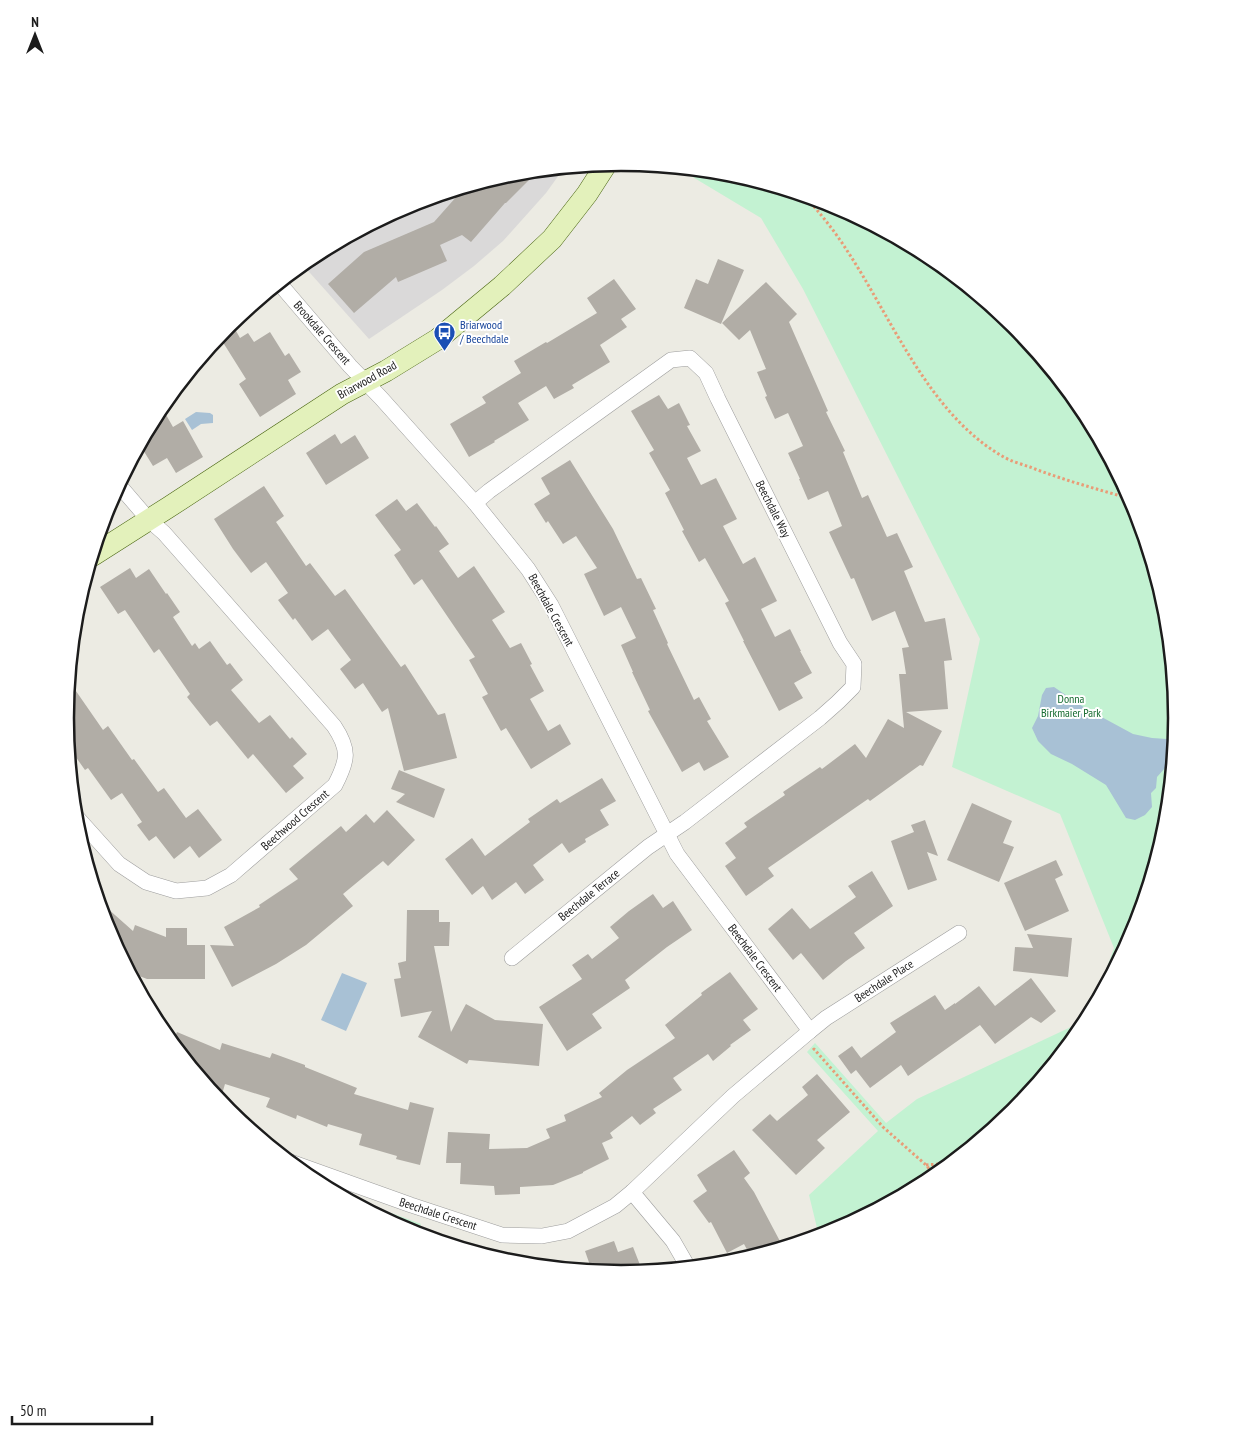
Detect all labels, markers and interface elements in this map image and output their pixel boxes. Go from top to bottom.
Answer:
north arrow [10,10,60,60]
text: N [31,13,39,31]
street label: Brookdale Crescent [291,298,355,368]
place label: Briarwood / Beechdale [459,317,509,346]
bus stop icon: Briarwood / Beechdale [432,320,456,351]
street label: Briarwood Road [335,357,399,402]
street label: Beechdale Way [753,478,794,540]
street label: Beechdale Crescent [525,571,578,649]
park label: Donna Birkmaier Park [1041,691,1101,720]
street label: Beechwood Crescent [258,786,332,853]
street label: Beechdale Terrace [555,865,622,924]
street label: Beechdale Crescent [725,921,786,995]
street label: Beechdale Place [851,956,916,1005]
street label: Beechdale Crescent [398,1194,479,1233]
scale bar [12,1394,152,1426]
text: 50 m [20,1401,46,1420]

